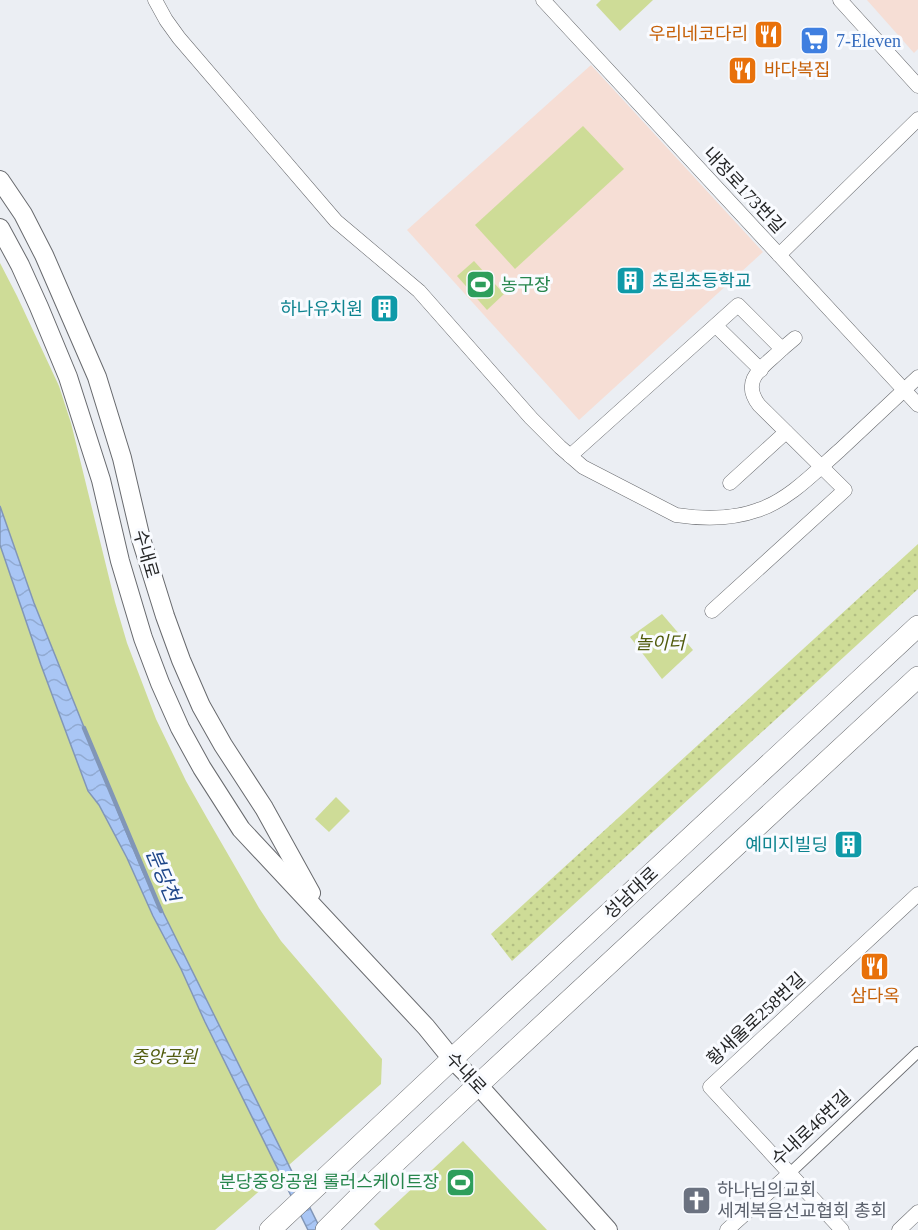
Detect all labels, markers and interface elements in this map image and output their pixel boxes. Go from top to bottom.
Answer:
restaurant icon: 우리네코다리 [753,18,785,50]
place label: 우리네코다리 [649,24,748,44]
supermarket icon: 7-Eleven [799,25,831,57]
place label: 7-Eleven [836,31,901,51]
restaurant icon: 바다복집 [727,54,759,86]
place label: 바다복집 [764,60,830,80]
street label: 내정로173번길 [699,143,789,237]
building icon: 초림초등학교 [615,265,647,297]
sports icon: 농구장 [464,269,496,301]
place label: 초림초등학교 [652,271,751,291]
place label: 농구장 [501,275,551,295]
building icon: 하나유치원 [368,293,400,325]
place label: 하나유치원 [280,299,363,319]
street label: 수내로 [130,527,162,581]
park label: 놀이터 [635,633,687,653]
building icon: 예미지빌딩 [833,829,865,861]
place label: 예미지빌딩 [745,835,828,855]
water label: 분당천 [142,845,185,907]
street label: 성남대로 [600,863,662,923]
restaurant icon: 삼다옥 [859,951,891,983]
street label: 황새울로258번길 [703,969,809,1069]
place label: 삼다옥 [850,986,900,1006]
park label: 중앙공원 [131,1047,199,1067]
street label: 수내로 [442,1048,490,1098]
street label: 수내로46번길 [767,1086,855,1170]
sports icon: 분당중앙공원 롤러스케이트장 [444,1166,476,1198]
place label: 분당중앙공원 롤러스케이트장 [219,1172,439,1192]
place label: 하나님의교회 세계복음선교협회 총회 [717,1180,887,1221]
church icon: 하나님의교회 세계복음선교협회 총회 [680,1184,712,1216]

